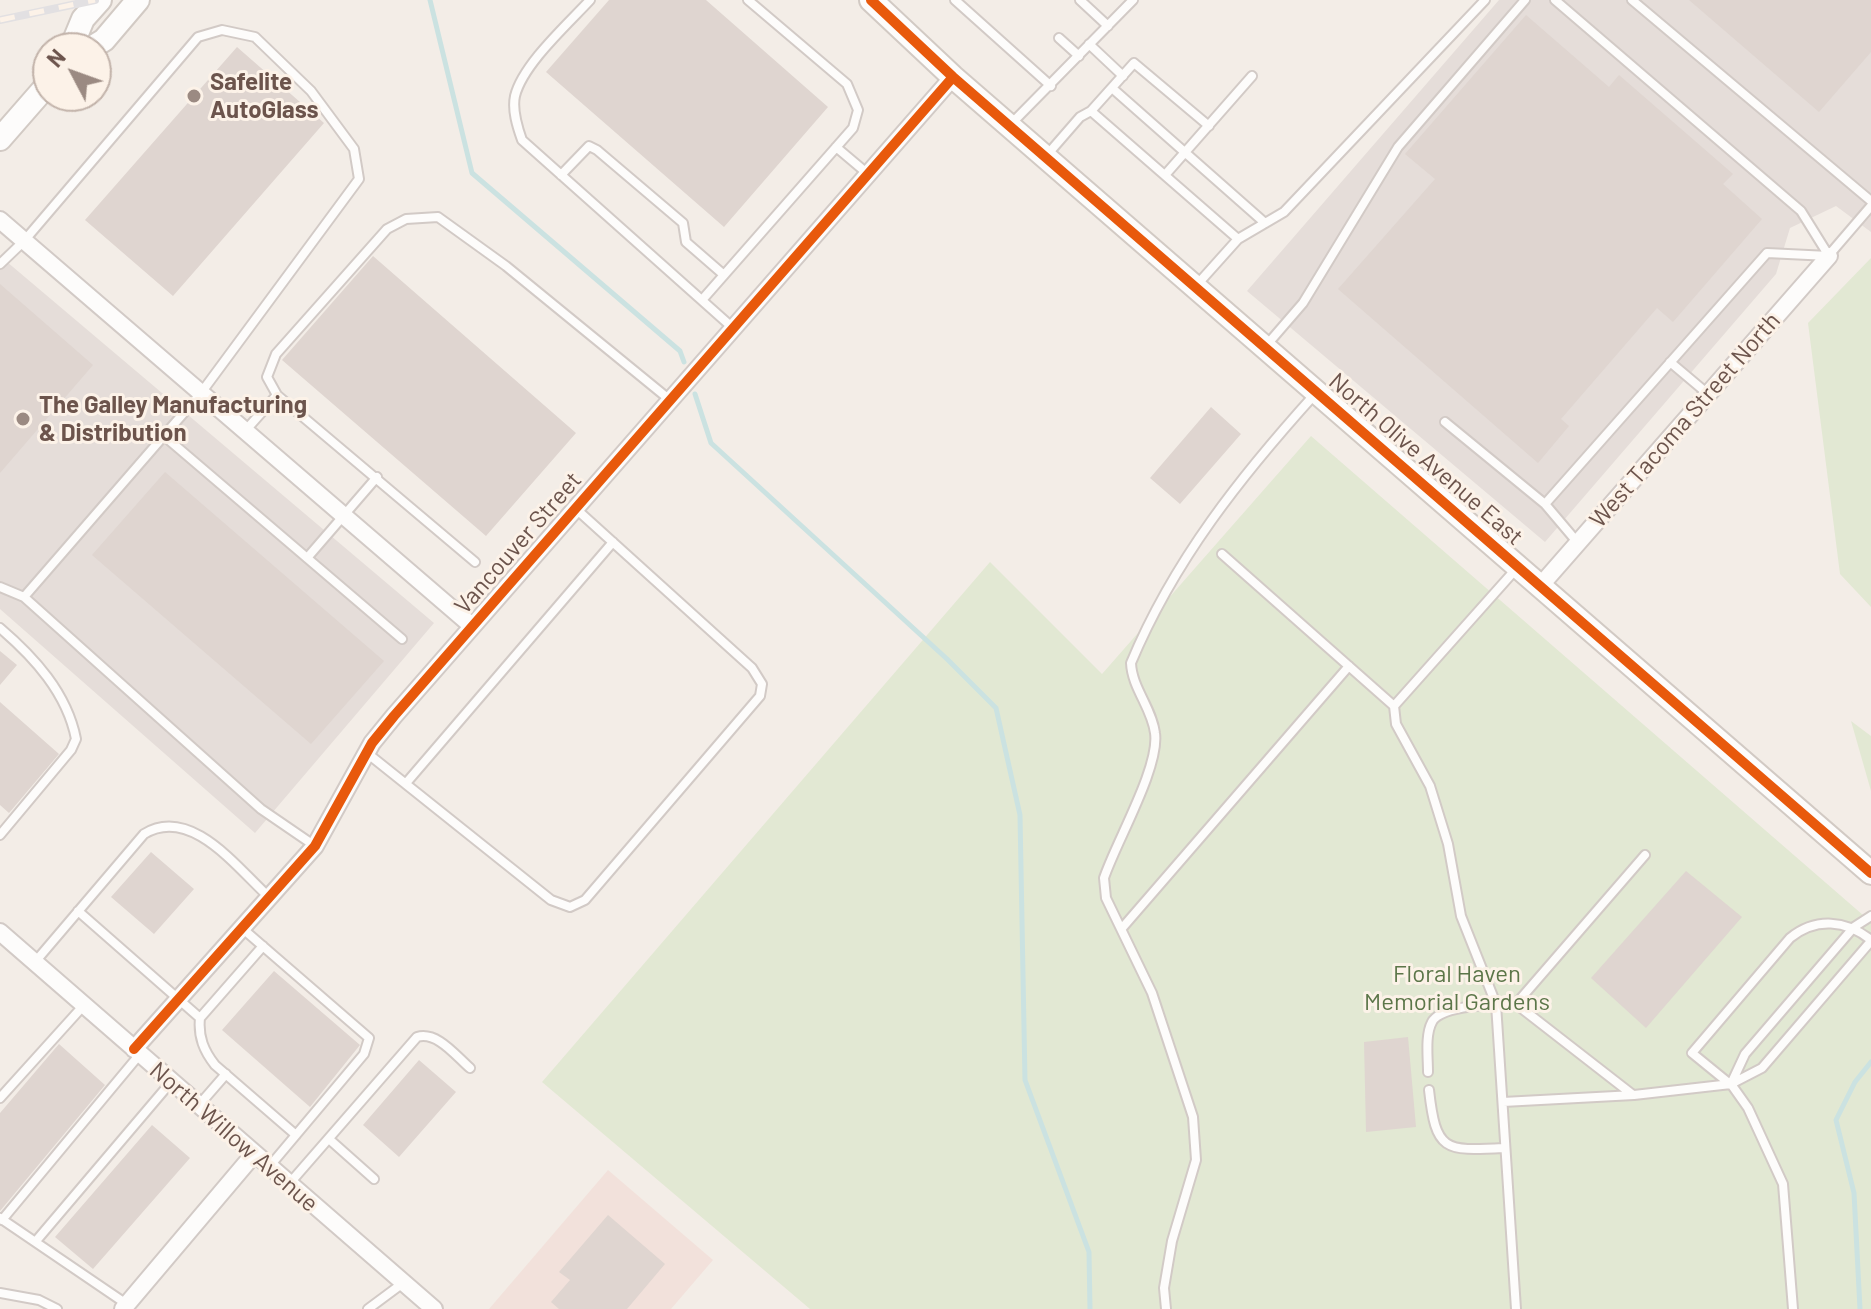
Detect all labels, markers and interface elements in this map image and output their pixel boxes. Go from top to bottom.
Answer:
north arrow [32,32,112,112]
text: N [41,44,70,72]
place label: Safelite AutoGlass [210,68,319,124]
marker: Safelite AutoGlass [185,87,203,105]
street label: West Tacoma Street North [1584,306,1786,534]
street label: North Olive Avenue East [1323,367,1529,551]
place label: The Galley Manufacturing & Distribution [39,391,307,447]
marker: The Galley Manufacturing & Distribution [14,410,32,428]
street label: Vancouver Street [448,466,588,620]
park label: Floral Haven Memorial Gardens [1364,960,1550,1016]
street label: North Willow Avenue [144,1056,324,1218]

